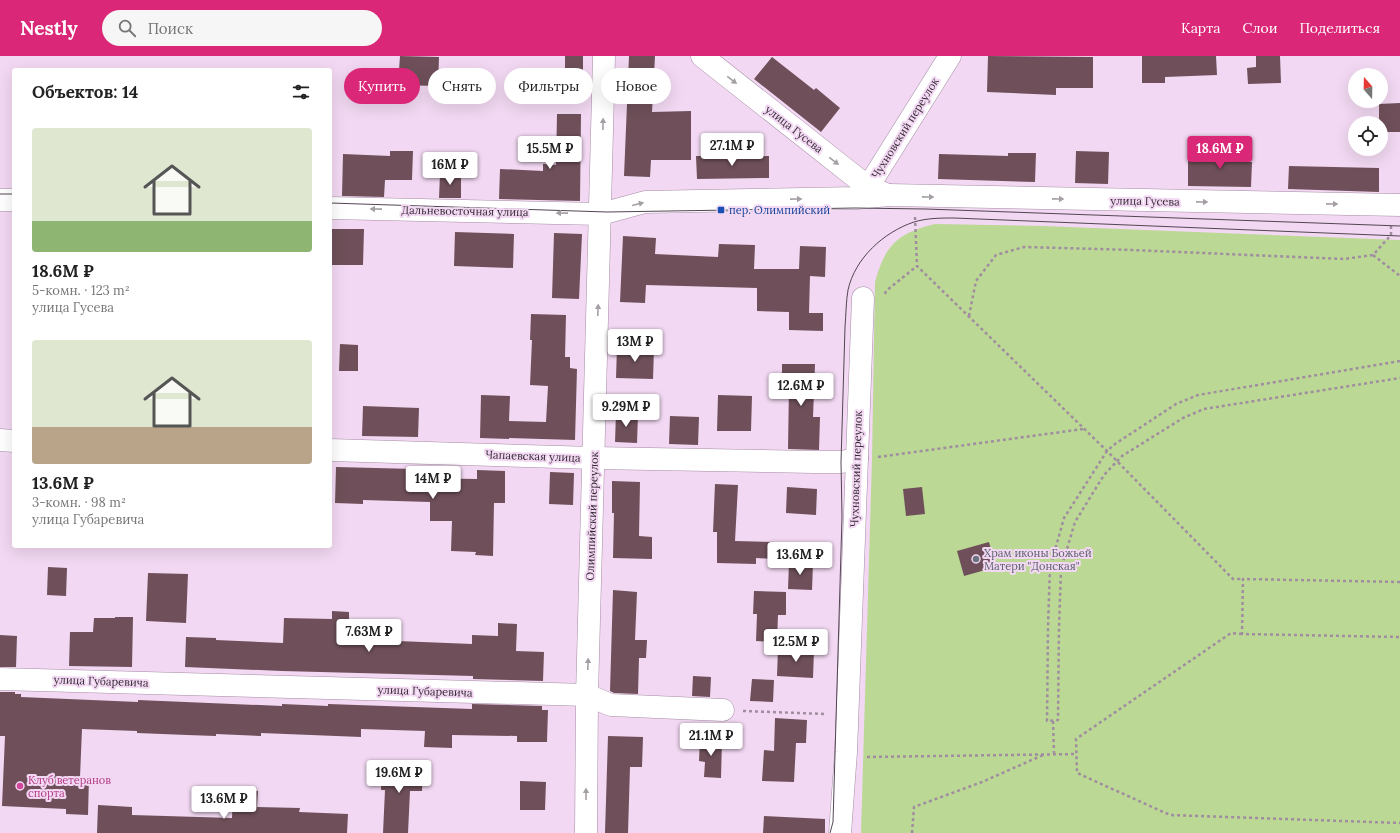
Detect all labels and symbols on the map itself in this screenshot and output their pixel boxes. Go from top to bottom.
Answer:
north arrow [1348,68,1388,108]
street label: Чухновский переулок [868,75,942,181]
one-way arrow [727,76,738,85]
street label: улица Гусева [762,102,826,156]
one-way arrow [600,117,606,130]
pin: 27.1M ₽ [695,133,769,167]
pin: 15.5M ₽ [513,136,587,170]
pin: 18.6M ₽ [1183,136,1257,170]
pin: 16M ₽ [422,152,478,186]
one-way arrow [829,157,840,165]
street label: улица Гусева [1110,193,1180,209]
one-way arrow [922,194,935,200]
one-way arrow [790,196,803,202]
one-way arrow [1052,196,1065,202]
one-way arrow [1196,199,1209,205]
one-way arrow [632,200,645,206]
one-way arrow [1326,201,1338,208]
street label: Дальневосточная улица [401,203,529,219]
place label: пер. Олимпийский [729,203,830,217]
marker: пер. Олимпийский [716,205,726,215]
one-way arrow [369,206,382,212]
one-way arrow [555,210,568,216]
one-way arrow [595,303,601,316]
pin: 13M ₽ [607,329,663,363]
pin: 12.6M ₽ [764,373,838,407]
pin: 9.29M ₽ [589,394,663,428]
street label: Чухновский переулок [847,410,865,527]
street label: Чапаевская улица [485,447,581,465]
street label: Олимпийский переулок [583,451,601,581]
pin: 14M ₽ [405,466,461,500]
pin: 13.6M ₽ [763,542,837,576]
place label: Храм иконы Божьей Матери "Донская" [984,546,1092,573]
marker: Храм иконы Божьей Матери "Донская" [971,554,981,564]
pin: 7.63M ₽ [332,619,406,653]
pin: 12.5M ₽ [759,629,833,663]
one-way arrow [584,658,591,670]
street label: улица Губаревича [53,672,149,690]
street label: улица Губаревича [377,682,473,700]
pin: 21.1M ₽ [674,723,748,757]
pin: 19.6M ₽ [362,760,436,794]
place label: Клуб ветеранов спорта [28,773,111,800]
marker: Клуб ветеранов спорта [15,781,25,791]
pin: 13.6M ₽ [187,786,261,820]
one-way arrow [583,787,589,800]

